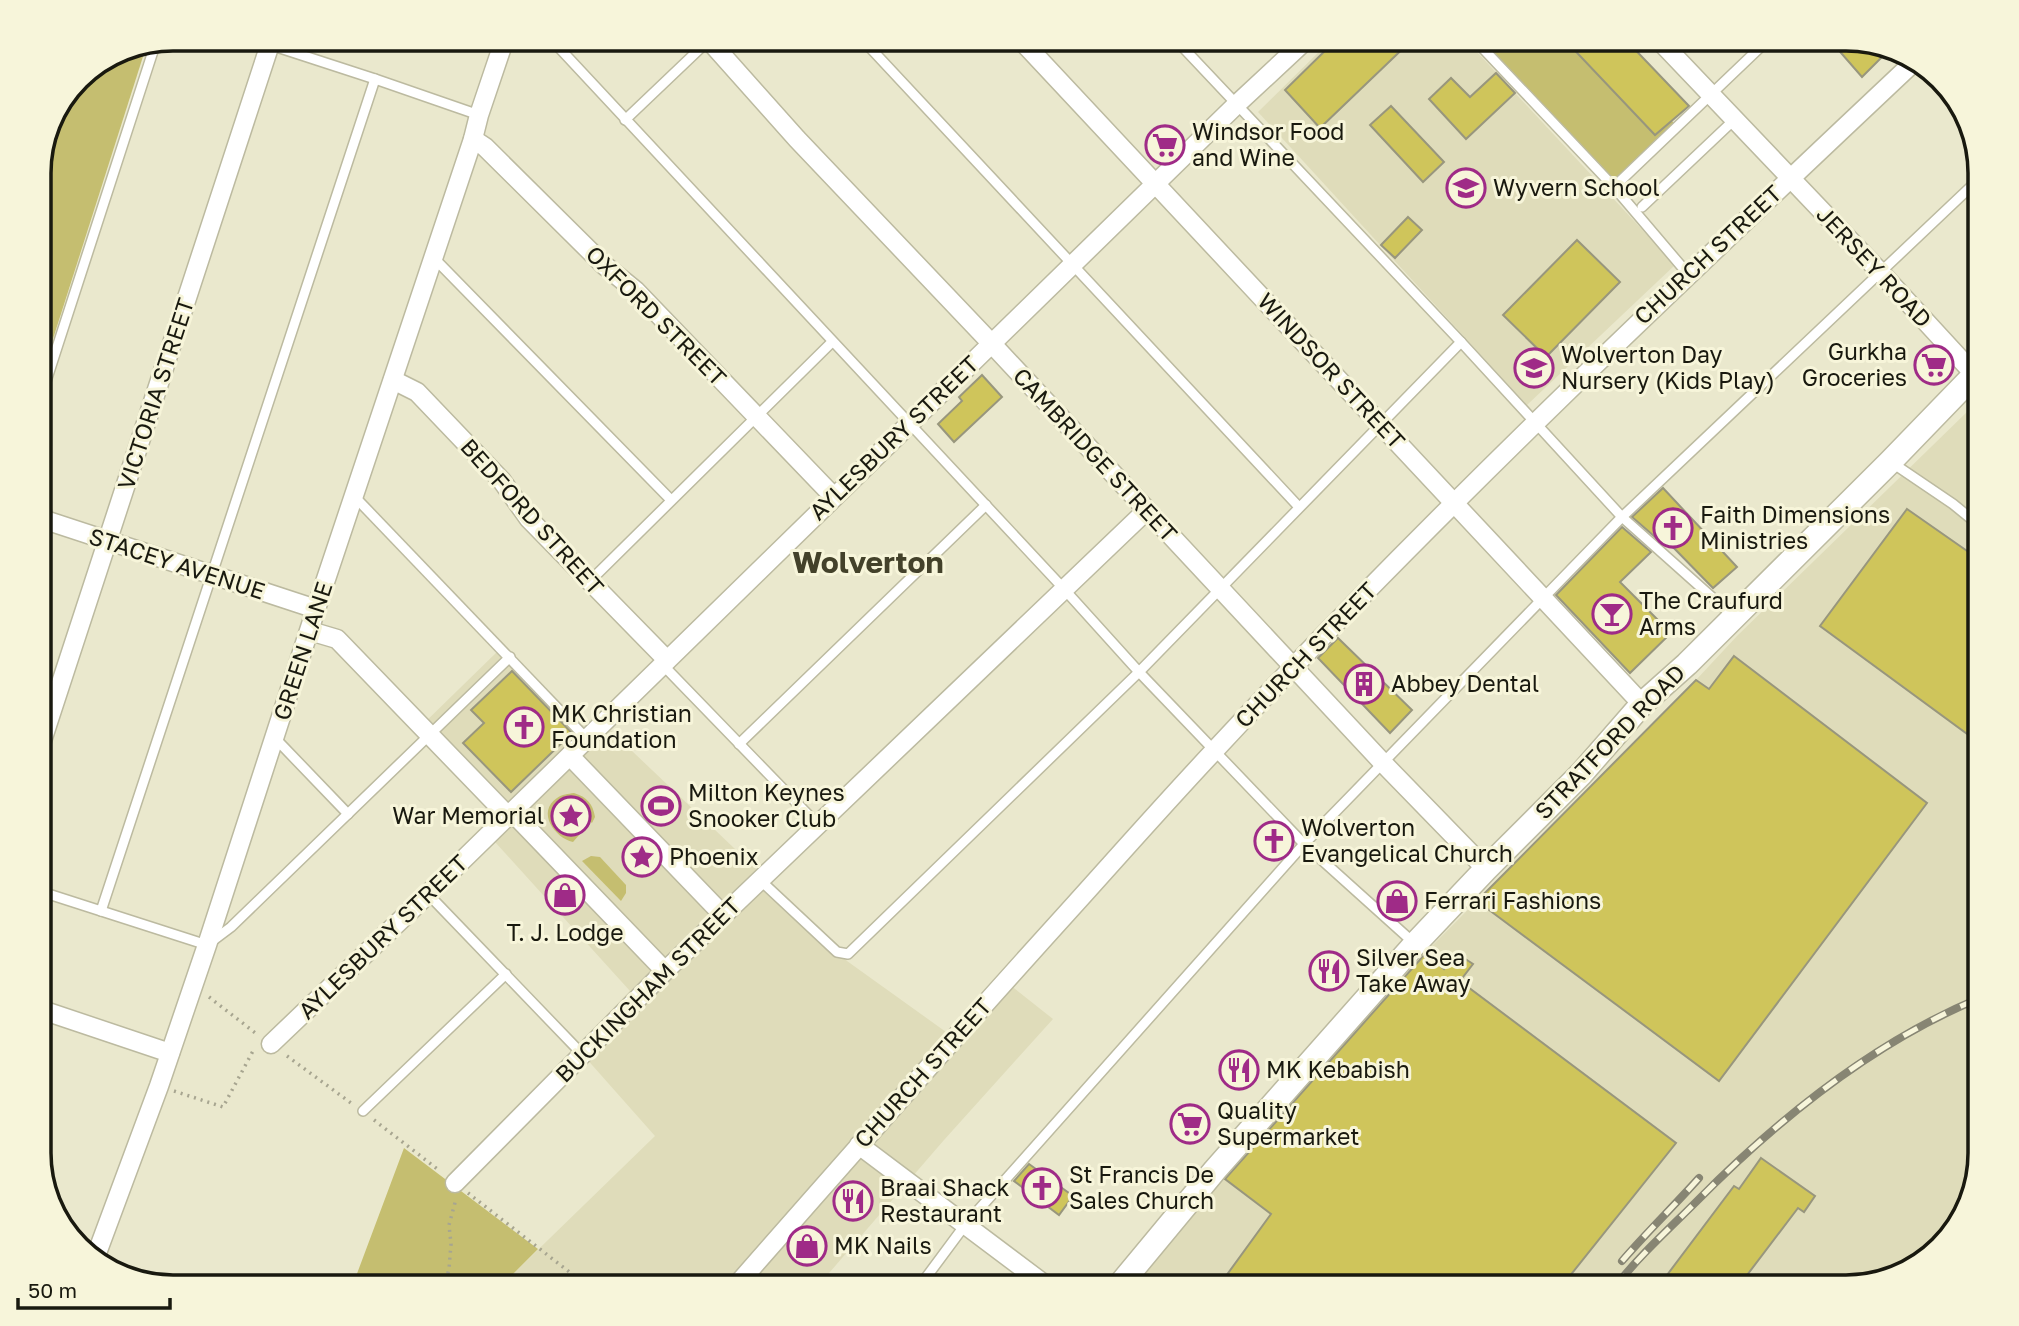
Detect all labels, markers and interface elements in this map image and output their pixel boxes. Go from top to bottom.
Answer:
place label: Windsor Food and Wine [1192,117,1344,171]
supermarket icon: Windsor Food and Wine [1144,124,1186,166]
school or university icon: Wyvern School [1445,167,1487,209]
place label: Wyvern School [1493,173,1660,201]
street label: CHURCH STREET [1628,179,1787,330]
street label: JERSEY ROAD [1811,200,1938,333]
street label: OXFORD STREET [581,239,733,391]
street label: WINDSOR STREET [1252,287,1411,454]
street label: VICTORIA STREET [111,294,199,493]
place label: Gurkha Groceries [1802,337,1907,391]
place label: Wolverton Day Nursery (Kids Play) [1561,340,1775,394]
supermarket icon: Gurkha Groceries [1913,344,1955,386]
school or university icon: Wolverton Day Nursery (Kids Play) [1513,347,1555,389]
street label: AYLESBURY STREET [803,349,984,525]
street label: CAMBRIDGE STREET [1008,362,1184,547]
street label: BEDFORD STREET [455,432,610,600]
place label: Faith Dimensions Ministries [1700,500,1890,554]
church icon: Faith Dimensions Ministries [1652,507,1694,549]
street label: STACEY AVENUE [86,521,269,605]
district label: Wolverton [792,544,944,580]
street label: CHURCH STREET [1229,576,1382,733]
street label: GREEN LANE [267,578,338,723]
place label: The Craufurd Arms [1639,586,1783,640]
bar icon: The Craufurd Arms [1591,593,1633,635]
street label: STRATFORD ROAD [1528,658,1690,824]
building icon: Abbey Dental [1343,663,1385,705]
place label: Abbey Dental [1391,669,1539,697]
place label: MK Christian Foundation [551,699,692,753]
church icon: MK Christian Foundation [503,706,545,748]
place label: Milton Keynes Snooker Club [688,778,845,832]
sports icon: Milton Keynes Snooker Club [640,785,682,827]
place icon: War Memorial [550,795,592,837]
place label: War Memorial [392,801,544,829]
place label: Wolverton Evangelical Church [1301,813,1513,867]
church icon: Wolverton Evangelical Church [1253,820,1295,862]
place icon: Phoenix [621,836,663,878]
place label: Phoenix [669,842,759,870]
street label: AYLESBURY STREET [292,848,473,1024]
shop icon: T. J. Lodge [544,874,586,916]
shop icon: Ferrari Fashions [1376,880,1418,922]
place label: Ferrari Fashions [1424,886,1601,914]
street label: BUCKINGHAM STREET [549,891,746,1088]
place label: T. J. Lodge [506,918,624,946]
place label: Silver Sea Take Away [1356,943,1471,997]
restaurant icon: Silver Sea Take Away [1308,950,1350,992]
street label: CHURCH STREET [848,992,997,1153]
restaurant icon: MK Kebabish [1218,1049,1260,1091]
place label: MK Kebabish [1266,1055,1410,1083]
place label: Quality Supermarket [1217,1096,1360,1150]
supermarket icon: Quality Supermarket [1169,1103,1211,1145]
place label: St Francis De Sales Church [1069,1160,1214,1214]
church icon: St Francis De Sales Church [1021,1167,1063,1209]
place label: Braai Shack Restaurant [880,1173,1009,1227]
restaurant icon: Braai Shack Restaurant [832,1180,874,1222]
shop icon: MK Nails [786,1225,828,1267]
place label: MK Nails [834,1231,932,1259]
scale bar [18,1266,170,1310]
text: 50 m [28,1277,77,1303]

